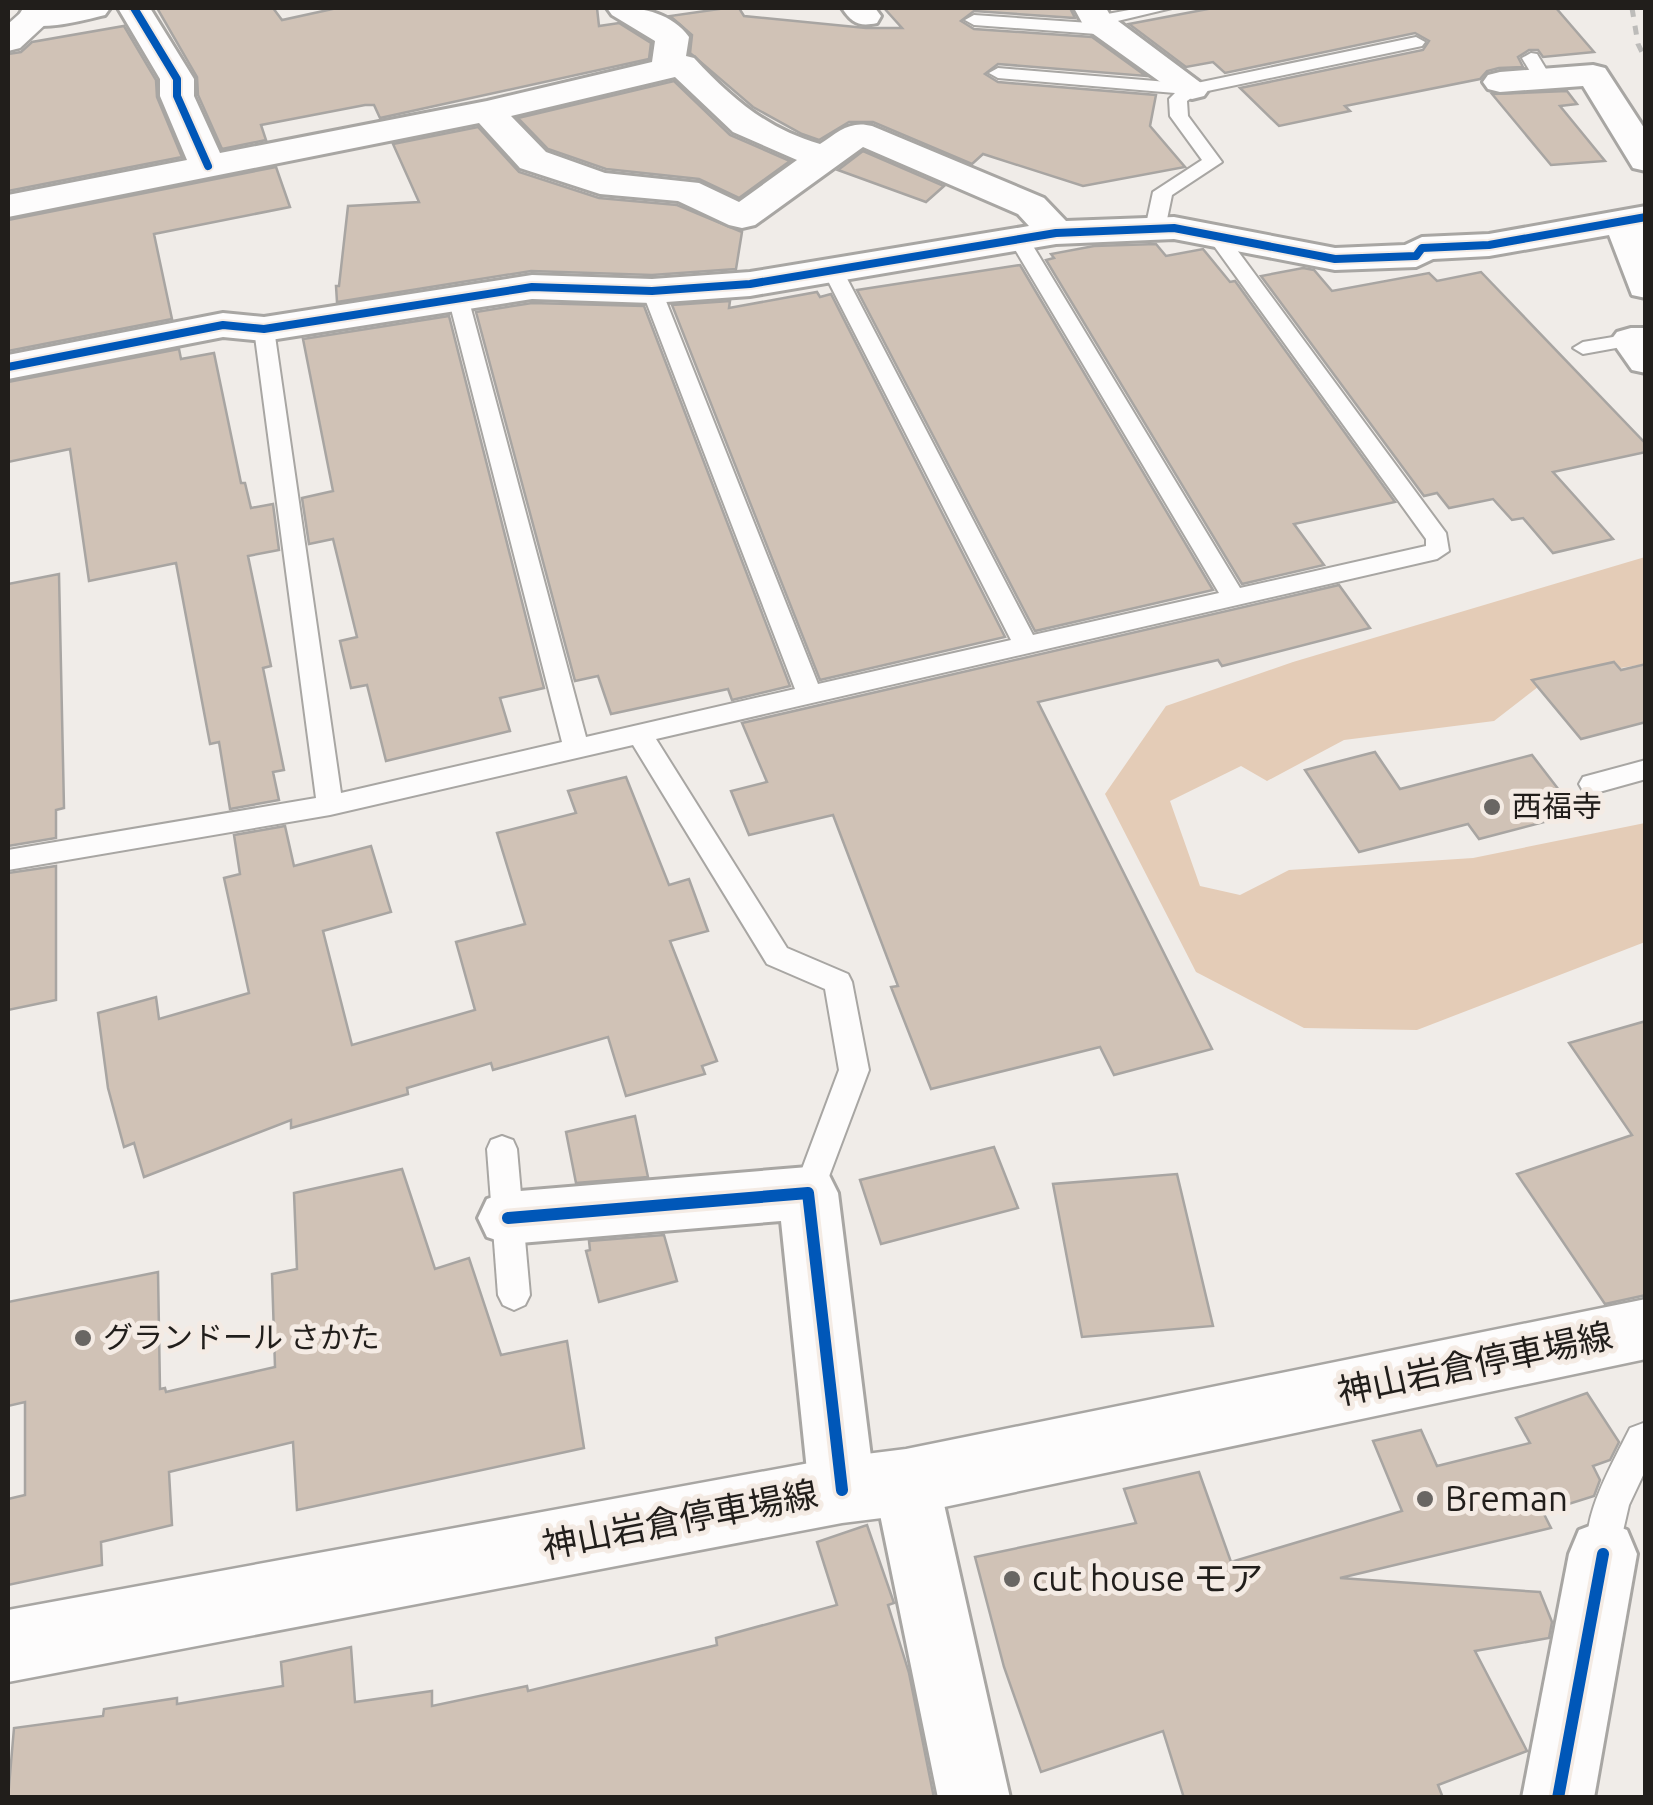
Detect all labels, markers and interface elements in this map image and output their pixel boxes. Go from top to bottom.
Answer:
place label: 西福寺 [1512,789,1602,823]
marker: 西福寺 [1481,796,1503,818]
street label: 神山岩倉停車場線 [1334,1314,1616,1412]
place label: グランドール さかた [103,1320,380,1354]
marker: グランドール さかた [72,1327,94,1349]
street label: 神山岩倉停車場線 [539,1473,821,1565]
place label: Breman [1445,1478,1568,1518]
marker: Breman [1414,1488,1436,1510]
place label: cut house モア [1032,1558,1263,1598]
marker: cut house モア [1001,1568,1023,1590]

